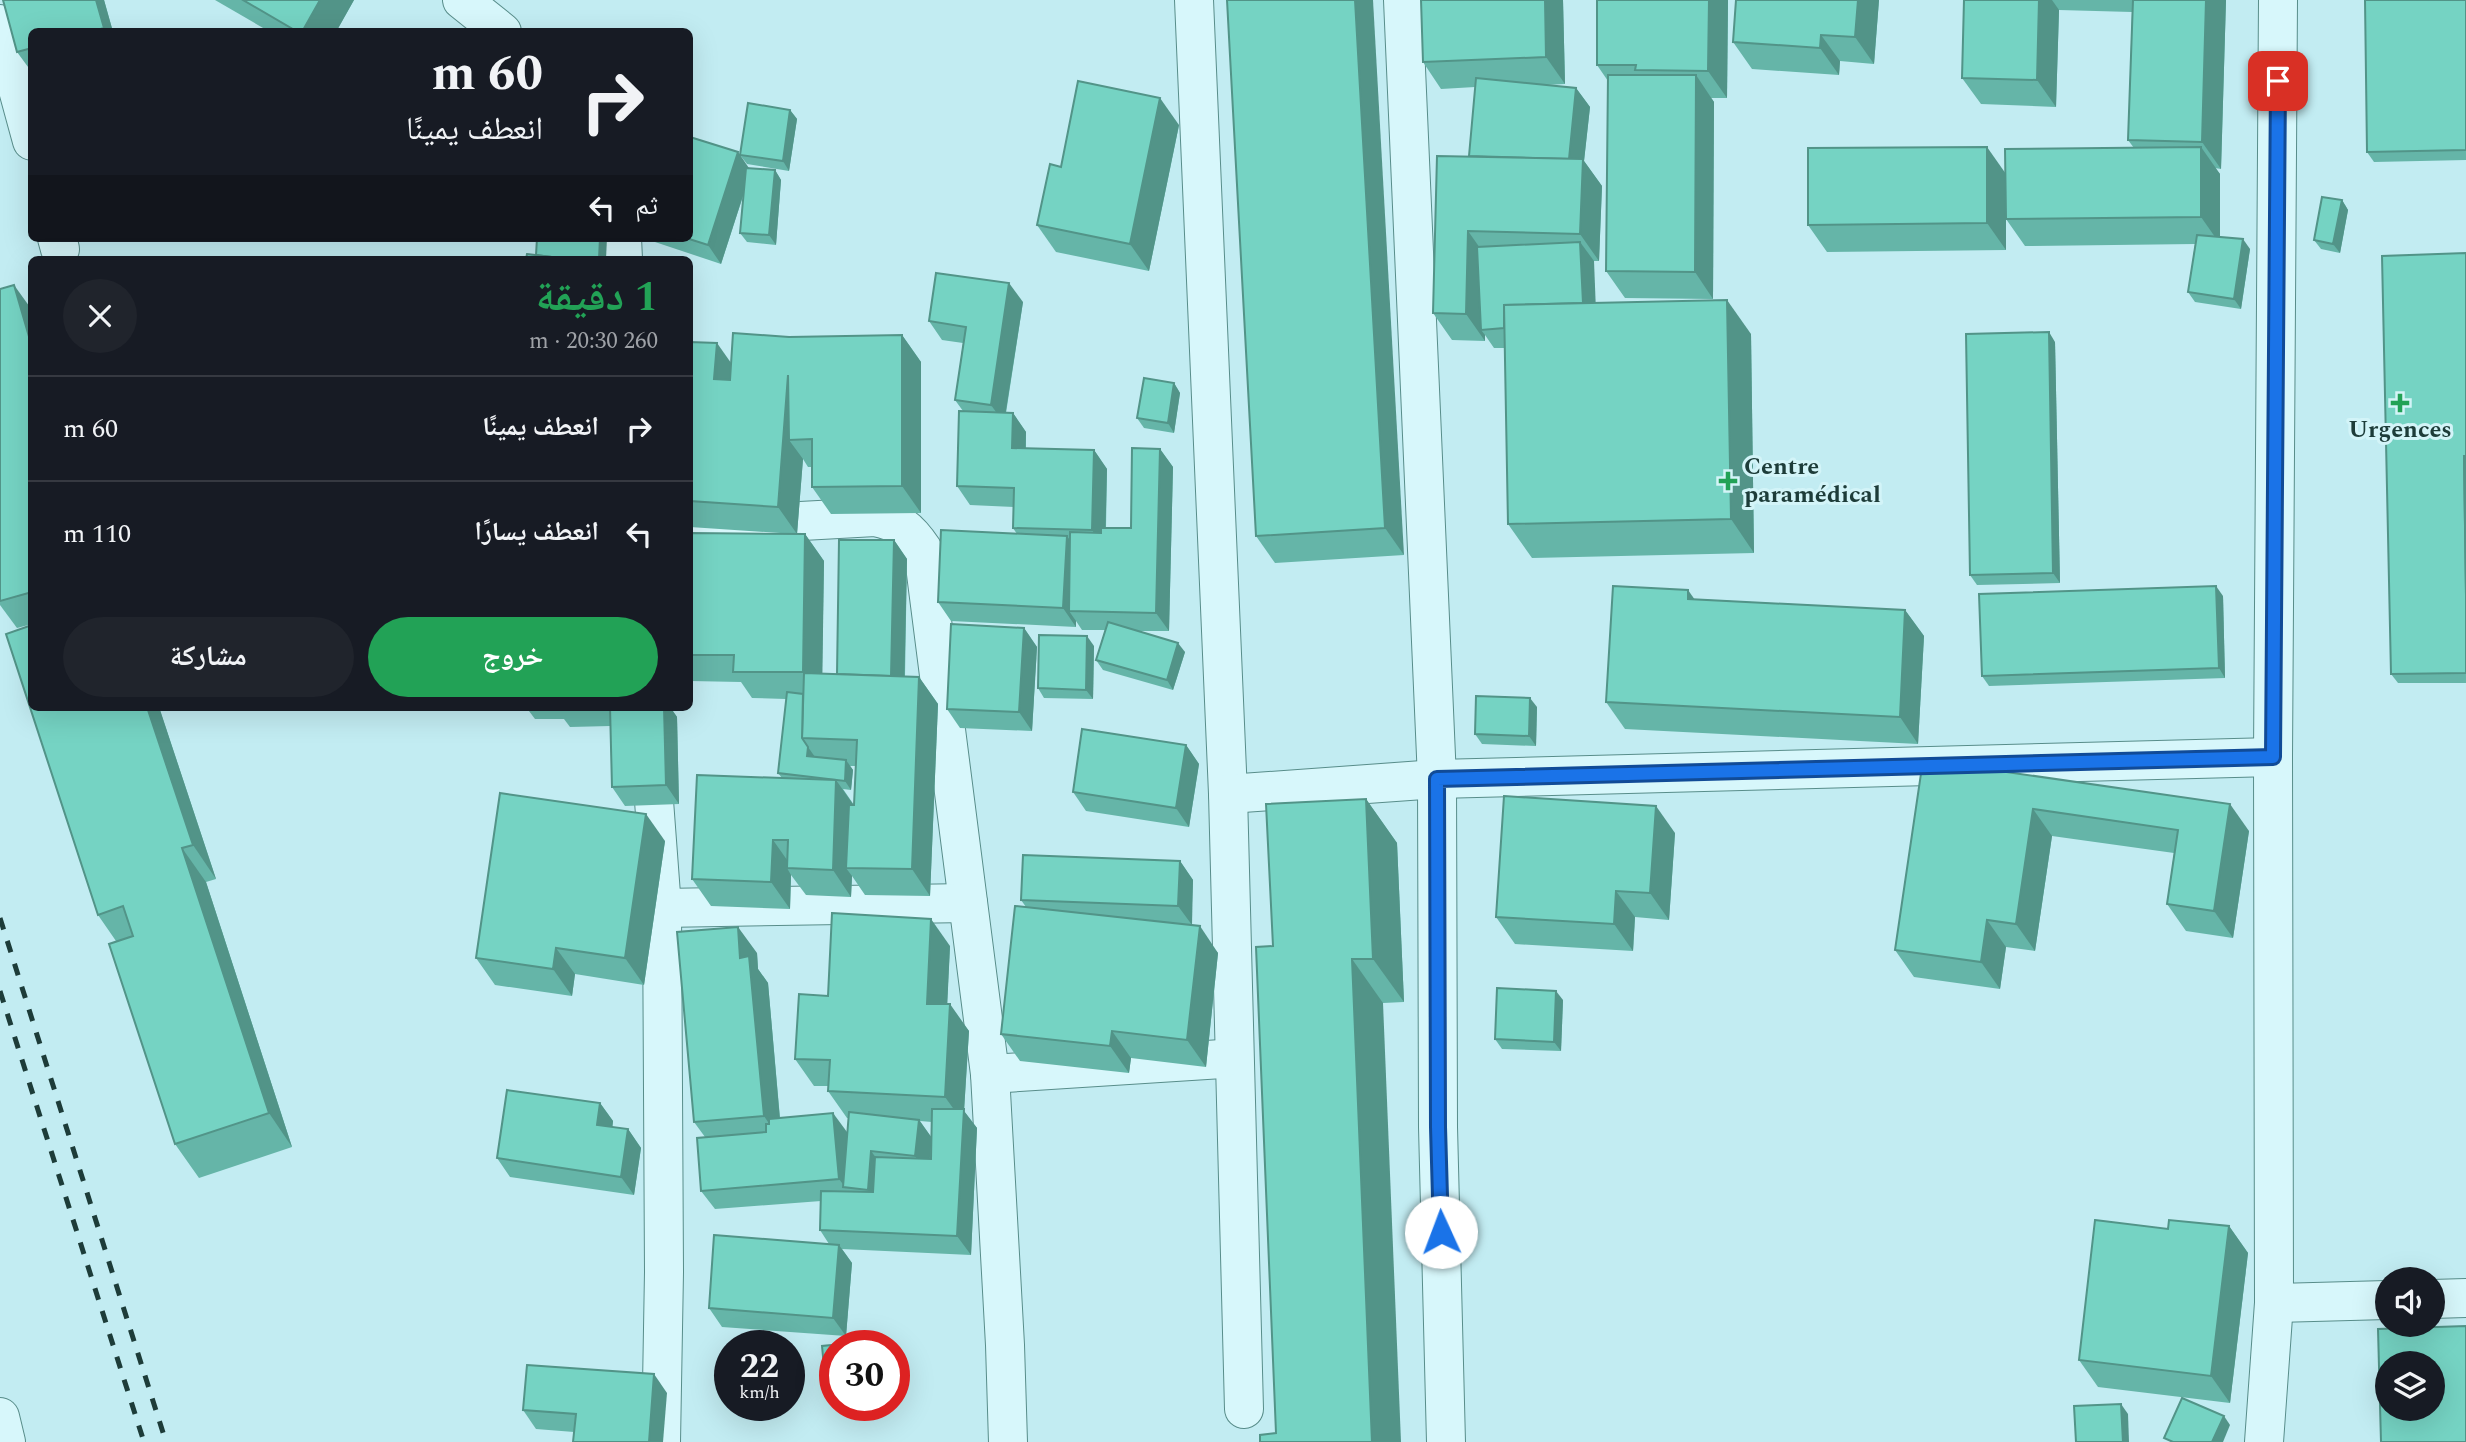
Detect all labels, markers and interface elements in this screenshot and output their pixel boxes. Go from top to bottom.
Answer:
text: 60 m [432,37,543,112]
pin [2248,51,2308,111]
icon: right [567,56,658,147]
icon: arrive [2259,62,2297,100]
text: انعطف يمينًا [406,105,543,154]
text: ثم [635,186,658,226]
icon: left [583,189,621,227]
text: 1 دقيقة [536,266,658,329]
button: close [63,279,137,353]
text: 260 m · 20:30 [529,324,658,359]
marker: Urgences [2390,393,2410,413]
text: انعطف يمينًا [482,407,599,447]
text: 60 m [63,409,118,449]
icon: right [620,410,658,448]
place label: Urgences [2348,412,2452,448]
place label: Centre paramédical [1744,449,1881,513]
marker: Centre paramédical [1718,471,1738,491]
text: انعطف يسارًا [475,512,599,552]
text: 110 m [63,514,131,554]
icon: left [620,515,658,553]
button: مشاركة [63,617,354,697]
button: خروج [368,617,658,697]
position arrow [1404,1195,1478,1269]
map controls [2375,1267,2445,1421]
button: sound [2375,1267,2445,1337]
speed limit sign: 30 [819,1330,910,1421]
text: 22 [740,1340,779,1393]
button: layers [2375,1351,2445,1421]
text: km/h [739,1379,780,1406]

